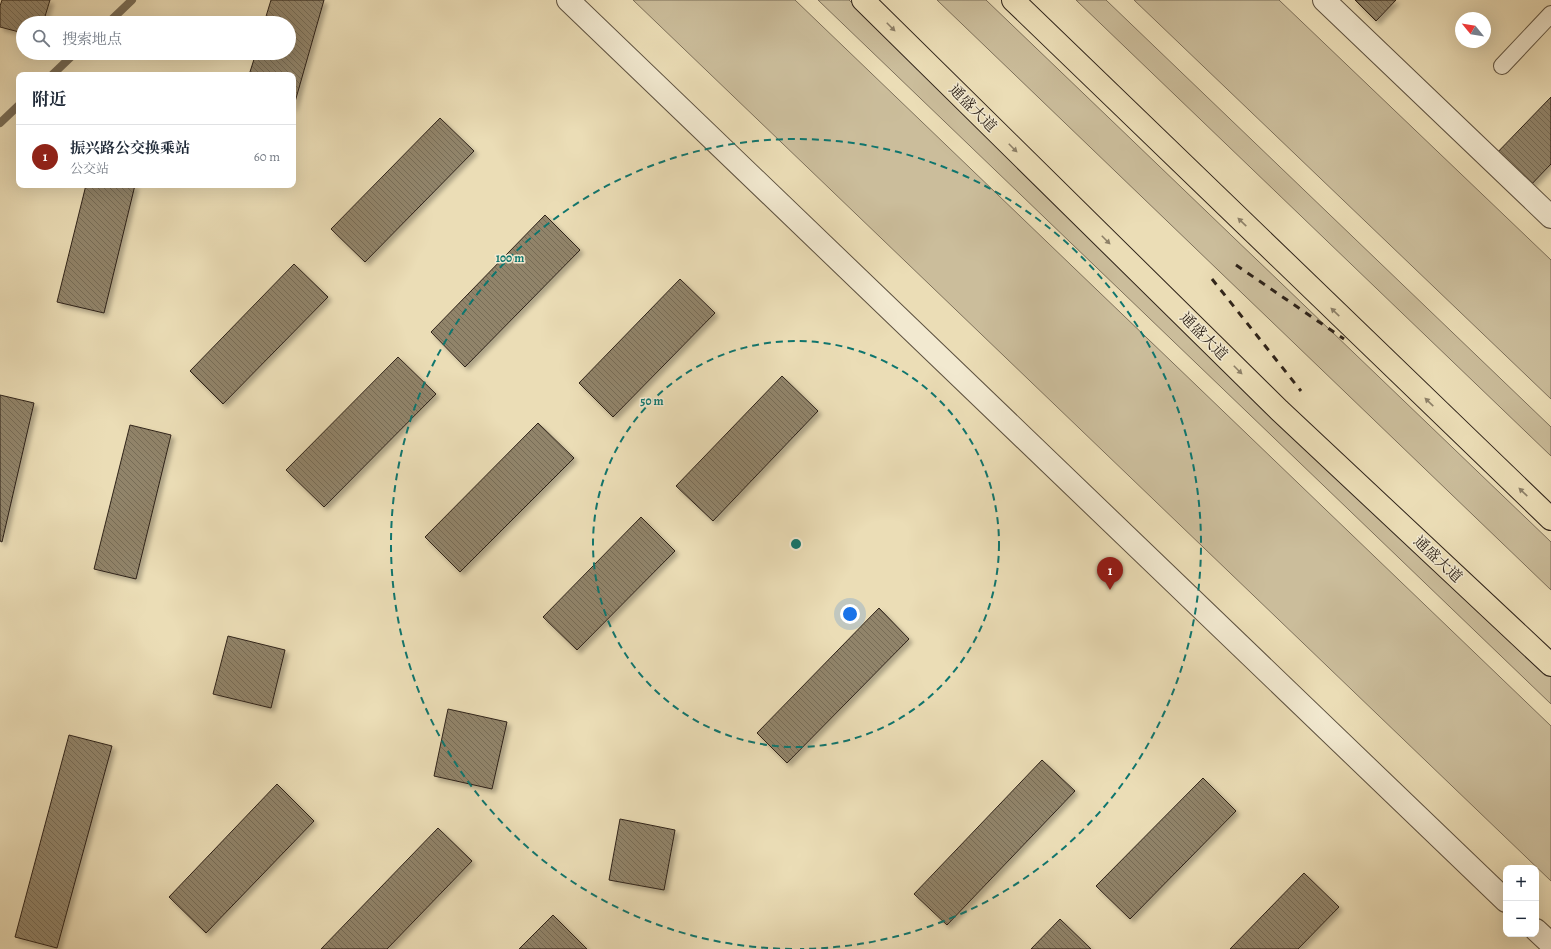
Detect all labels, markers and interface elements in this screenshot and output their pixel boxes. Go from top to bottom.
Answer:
north arrow [1455,12,1491,48]
search box [16,16,296,60]
one-way arrow [886,22,896,32]
icon: search [30,27,52,49]
text: 搜索地点 [62,29,122,49]
street label: 通盛大道 [945,80,1001,136]
text: 附近 [32,88,66,111]
text: 振兴路公交换乘站 [70,138,190,158]
one-way arrow [1008,143,1018,153]
text: 1 [43,148,47,165]
text: 60 m [254,148,280,165]
text: 公交站 [70,160,109,177]
one-way arrow [1237,217,1247,226]
one-way arrow [1101,235,1111,245]
text: 100 m [496,250,524,266]
one-way arrow [1330,307,1340,317]
street label: 通盛大道 [1176,308,1232,364]
one-way arrow [1233,365,1243,375]
text: 50 m [640,393,664,409]
one-way arrow [1424,397,1434,407]
one-way arrow [1518,487,1528,497]
street label: 通盛大道 [1409,531,1467,587]
centre of rings [789,537,803,551]
pin: 1 [1097,557,1123,590]
your location [840,604,860,624]
map controls [1503,865,1539,937]
button: + [1503,865,1539,901]
button: − [1503,901,1539,937]

